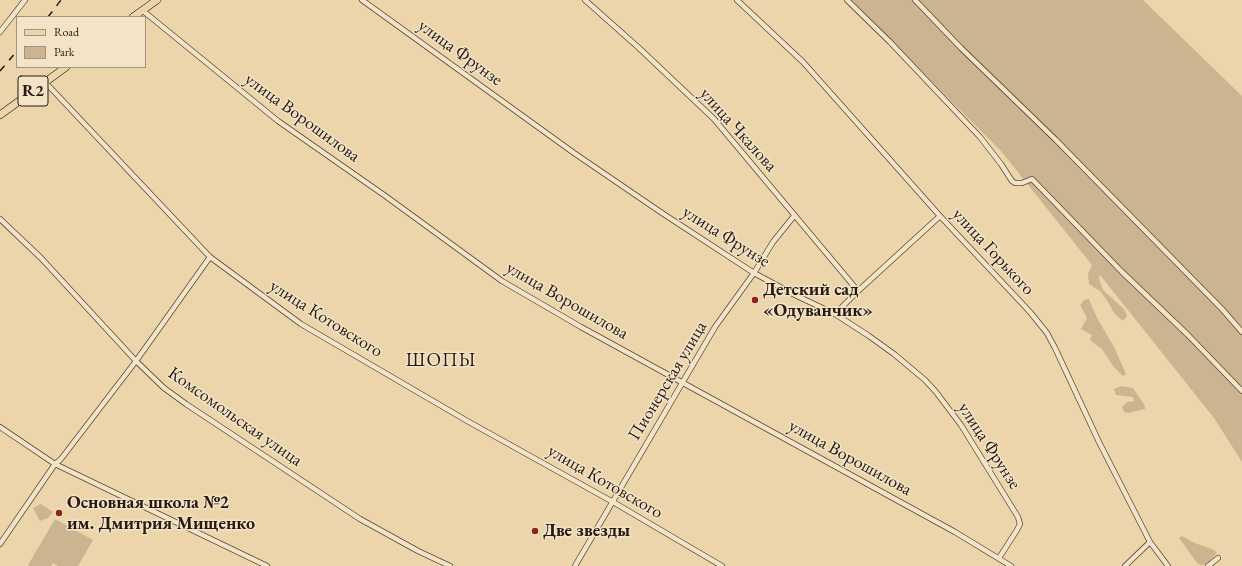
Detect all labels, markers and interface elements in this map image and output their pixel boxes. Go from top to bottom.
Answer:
street label: улица Фрунзе [413,15,507,91]
legend [16,16,146,68]
text: Road [54,24,79,40]
text: Park [54,44,74,60]
street label: улица Ворошилова [240,69,364,167]
road number: R2 [18,76,48,106]
street label: улица Чкалова [695,83,781,177]
street label: улица Фрунзе [678,202,774,272]
street label: улица Горького [947,204,1039,300]
street label: улица Ворошилова [502,257,632,345]
street label: улица Котовского [265,276,387,362]
place label: Детский сад «Одуванчик» [763,279,873,322]
marker: Детский сад «Одуванчик» [750,295,760,305]
street label: Пионерская улица [624,317,712,445]
district label: ШОПЫ [406,350,476,372]
street label: Комсомольская улица [164,363,306,471]
street label: улица Фрунзе [953,398,1025,494]
street label: улица Ворошилова [785,415,915,501]
street label: улица Котовского [544,440,666,524]
place label: Основная школа №2 им. Дмитрия Мищенко [67,492,255,534]
marker: Основная школа №2 им. Дмитрия Мищенко [54,508,64,518]
place label: Две звезды [543,520,630,542]
marker: Две звезды [530,526,540,536]

